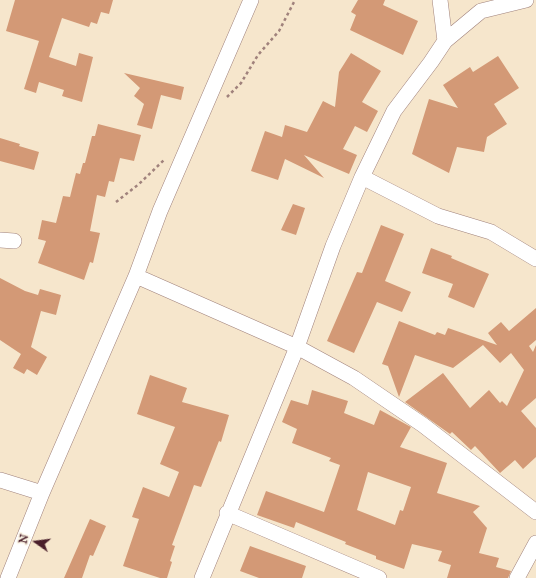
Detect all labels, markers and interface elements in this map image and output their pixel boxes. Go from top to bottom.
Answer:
north arrow [16,522,56,562]
text: N [16,533,31,545]

